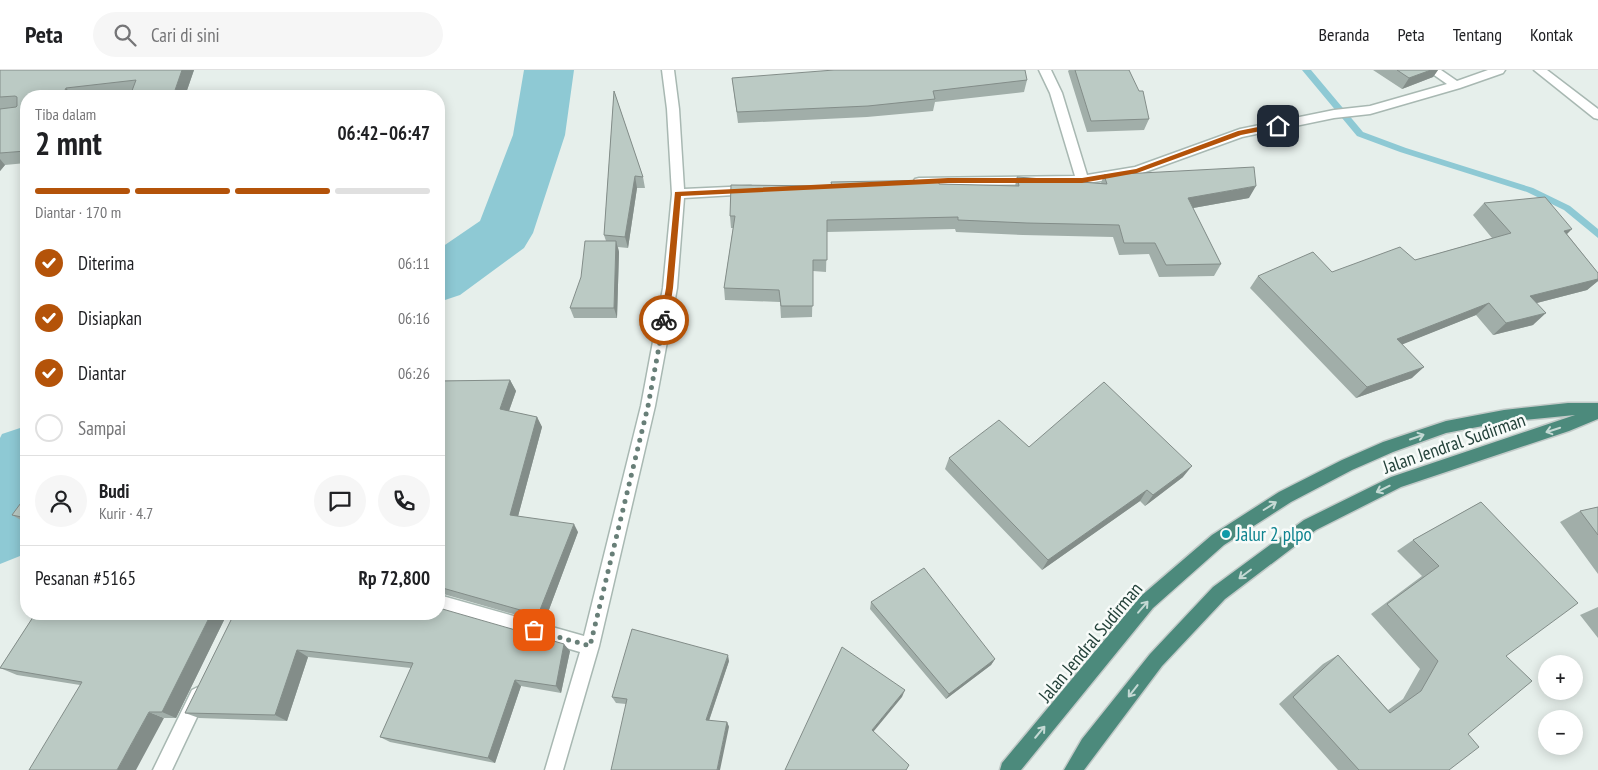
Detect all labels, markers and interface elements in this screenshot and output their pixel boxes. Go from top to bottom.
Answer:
search box [93,12,443,57]
text: Peta [25,19,63,50]
icon: search [111,21,139,49]
text: Cari di sini [151,23,220,47]
text: Beranda [1319,23,1369,46]
text: Peta [1397,23,1425,46]
text: Tentang [1453,23,1502,46]
text: Kontak [1530,23,1573,46]
text: Tiba dalam [35,104,96,124]
pin [1257,105,1299,147]
icon: home [1264,112,1292,140]
text: 06:42–06:47 [337,121,430,145]
text: 2 mnt [35,122,102,164]
text: Diantar · 170 m [35,202,121,222]
icon: check [35,249,63,277]
text: Diterima [78,251,134,275]
text: 06:11 [398,253,430,273]
courier [639,295,689,345]
icon: check [35,304,63,332]
text: Disiapkan [78,306,142,330]
icon: bike [650,306,678,334]
text: 06:16 [398,308,430,328]
icon: check [35,359,63,387]
text: Diantar [78,361,126,385]
text: 06:26 [398,363,430,383]
street label: Jalan Jendral Sudirman [1379,407,1528,479]
text: Sampai [78,416,126,440]
one-way arrow [1545,426,1561,435]
one-way arrow [1409,432,1424,441]
button: person [35,475,87,527]
button: chat [314,475,366,527]
button: phone [378,475,430,527]
text: Budi [99,479,130,503]
one-way arrow [1376,485,1391,495]
one-way arrow [1263,501,1277,511]
text: Kurir · 4.7 [99,503,153,523]
place label: Jalur 2 plpo [1235,522,1312,546]
marker: Jalur 2 plpo [1220,528,1232,540]
text: Pesanan #5165 [35,566,136,590]
text: Rp 72,800 [359,566,430,590]
one-way arrow [1238,569,1252,579]
street label: Jalan Jendral Sudirman [1032,577,1147,708]
one-way arrow [1138,600,1149,613]
pin [513,609,555,651]
icon: bag [520,616,548,644]
map controls [1538,655,1583,755]
button: + [1538,655,1583,700]
one-way arrow [1127,684,1138,697]
button: − [1538,710,1583,755]
one-way arrow [1035,726,1046,739]

